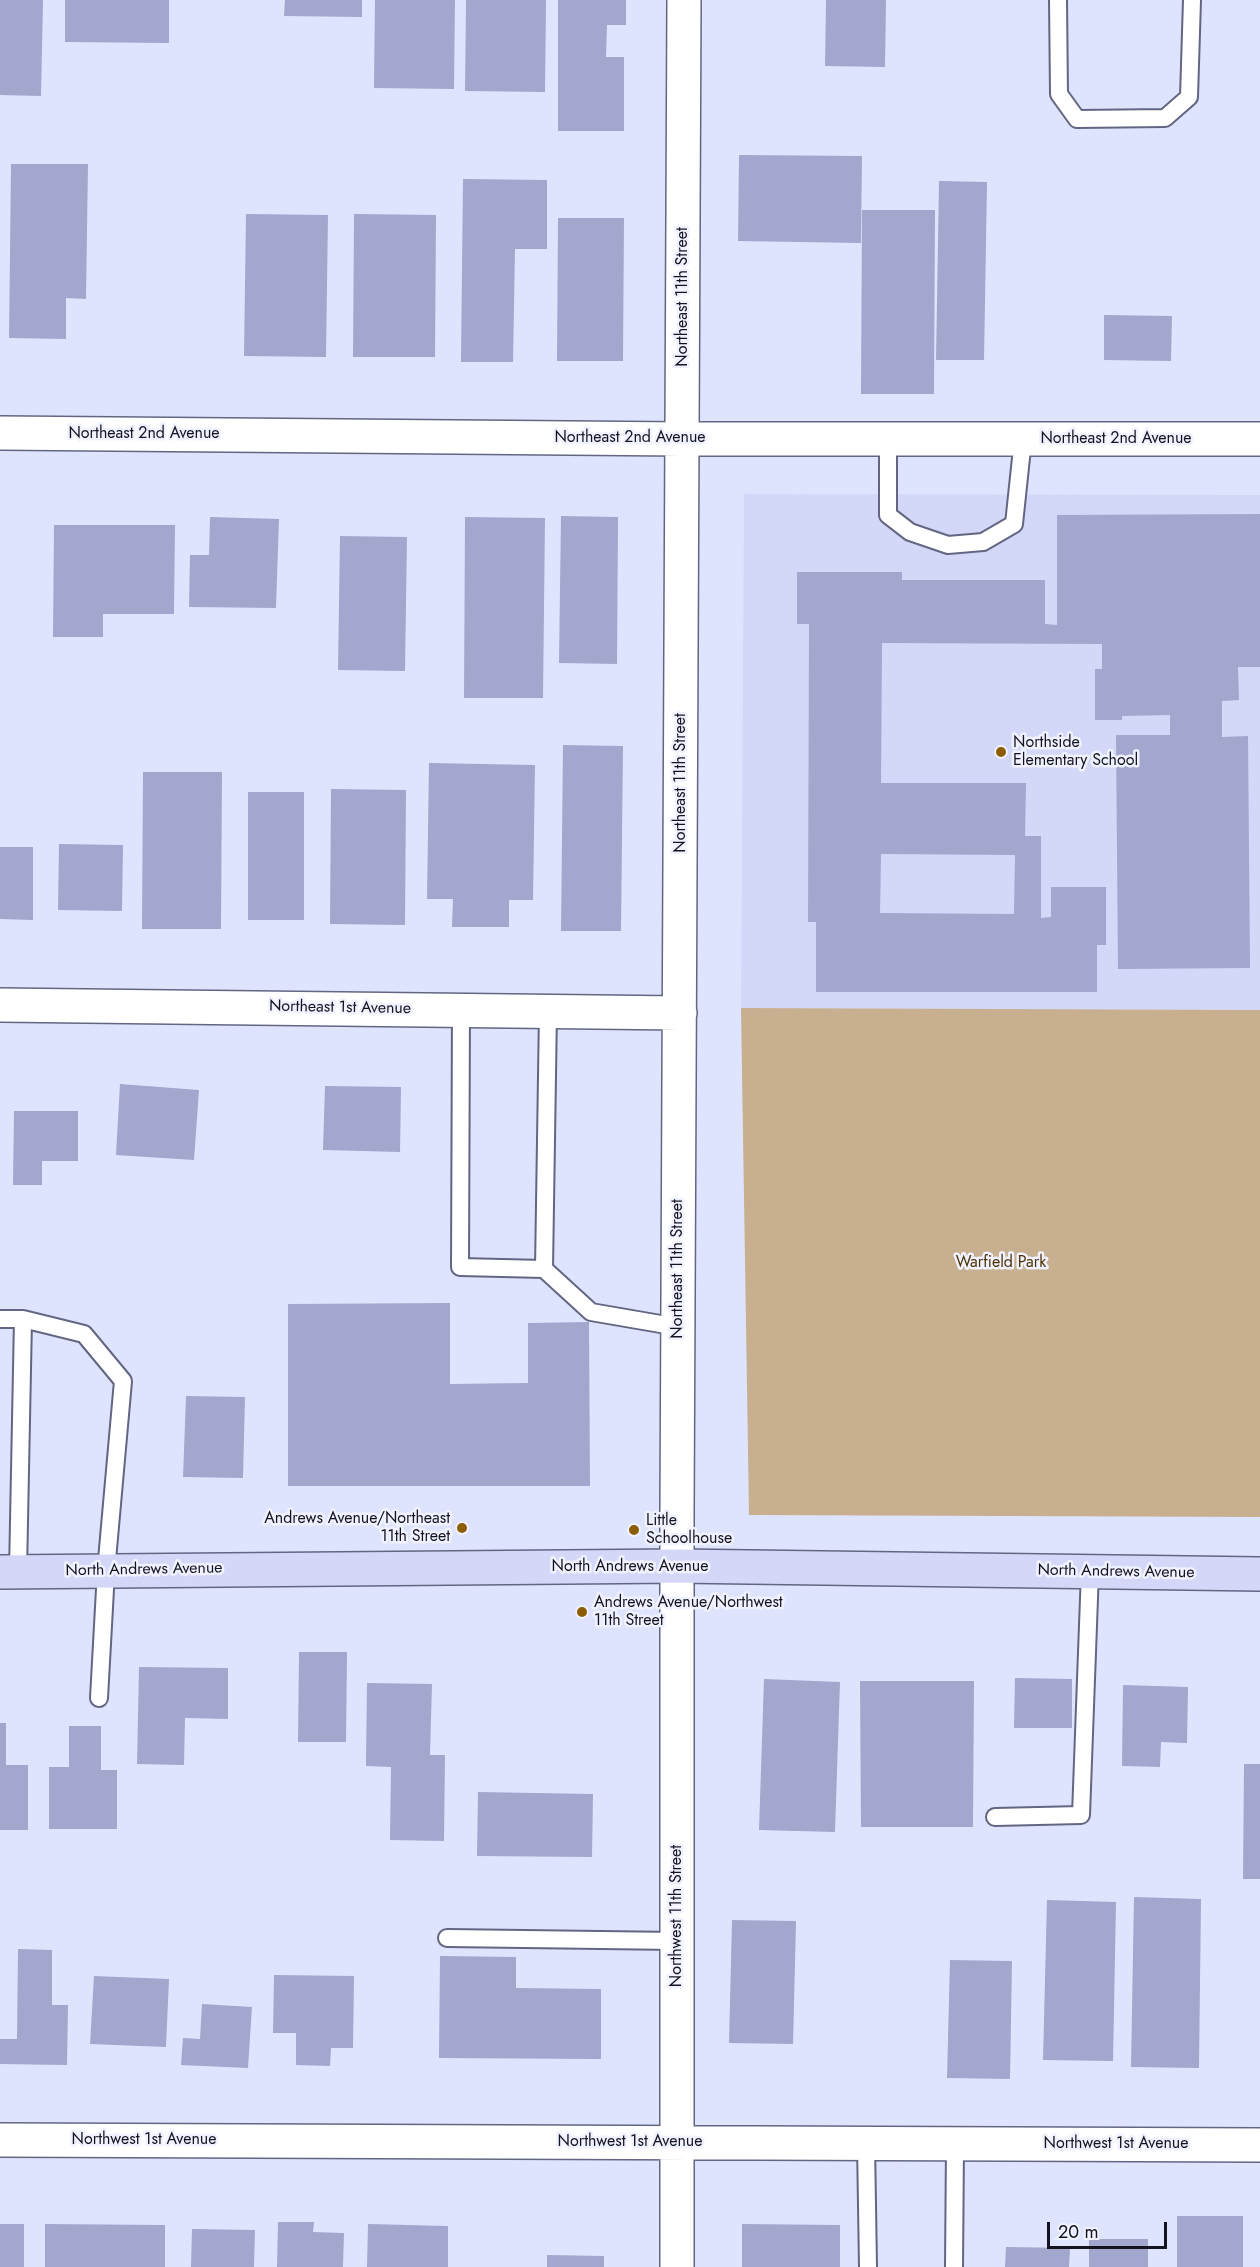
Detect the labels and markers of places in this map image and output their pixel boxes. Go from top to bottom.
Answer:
place label: Northside Elementary School [1013,733,1138,771]
marker: Northside Elementary School [994,745,1008,759]
place label: Andrews Avenue/Northeast 11th Street [264,1509,450,1547]
place label: Little Schoolhouse [646,1511,732,1549]
marker: Andrews Avenue/Northeast 11th Street [455,1521,469,1535]
marker: Little Schoolhouse [627,1523,641,1537]
place label: Andrews Avenue/Northwest 11th Street [594,1593,783,1631]
marker: Andrews Avenue/Northwest 11th Street [575,1605,589,1619]

